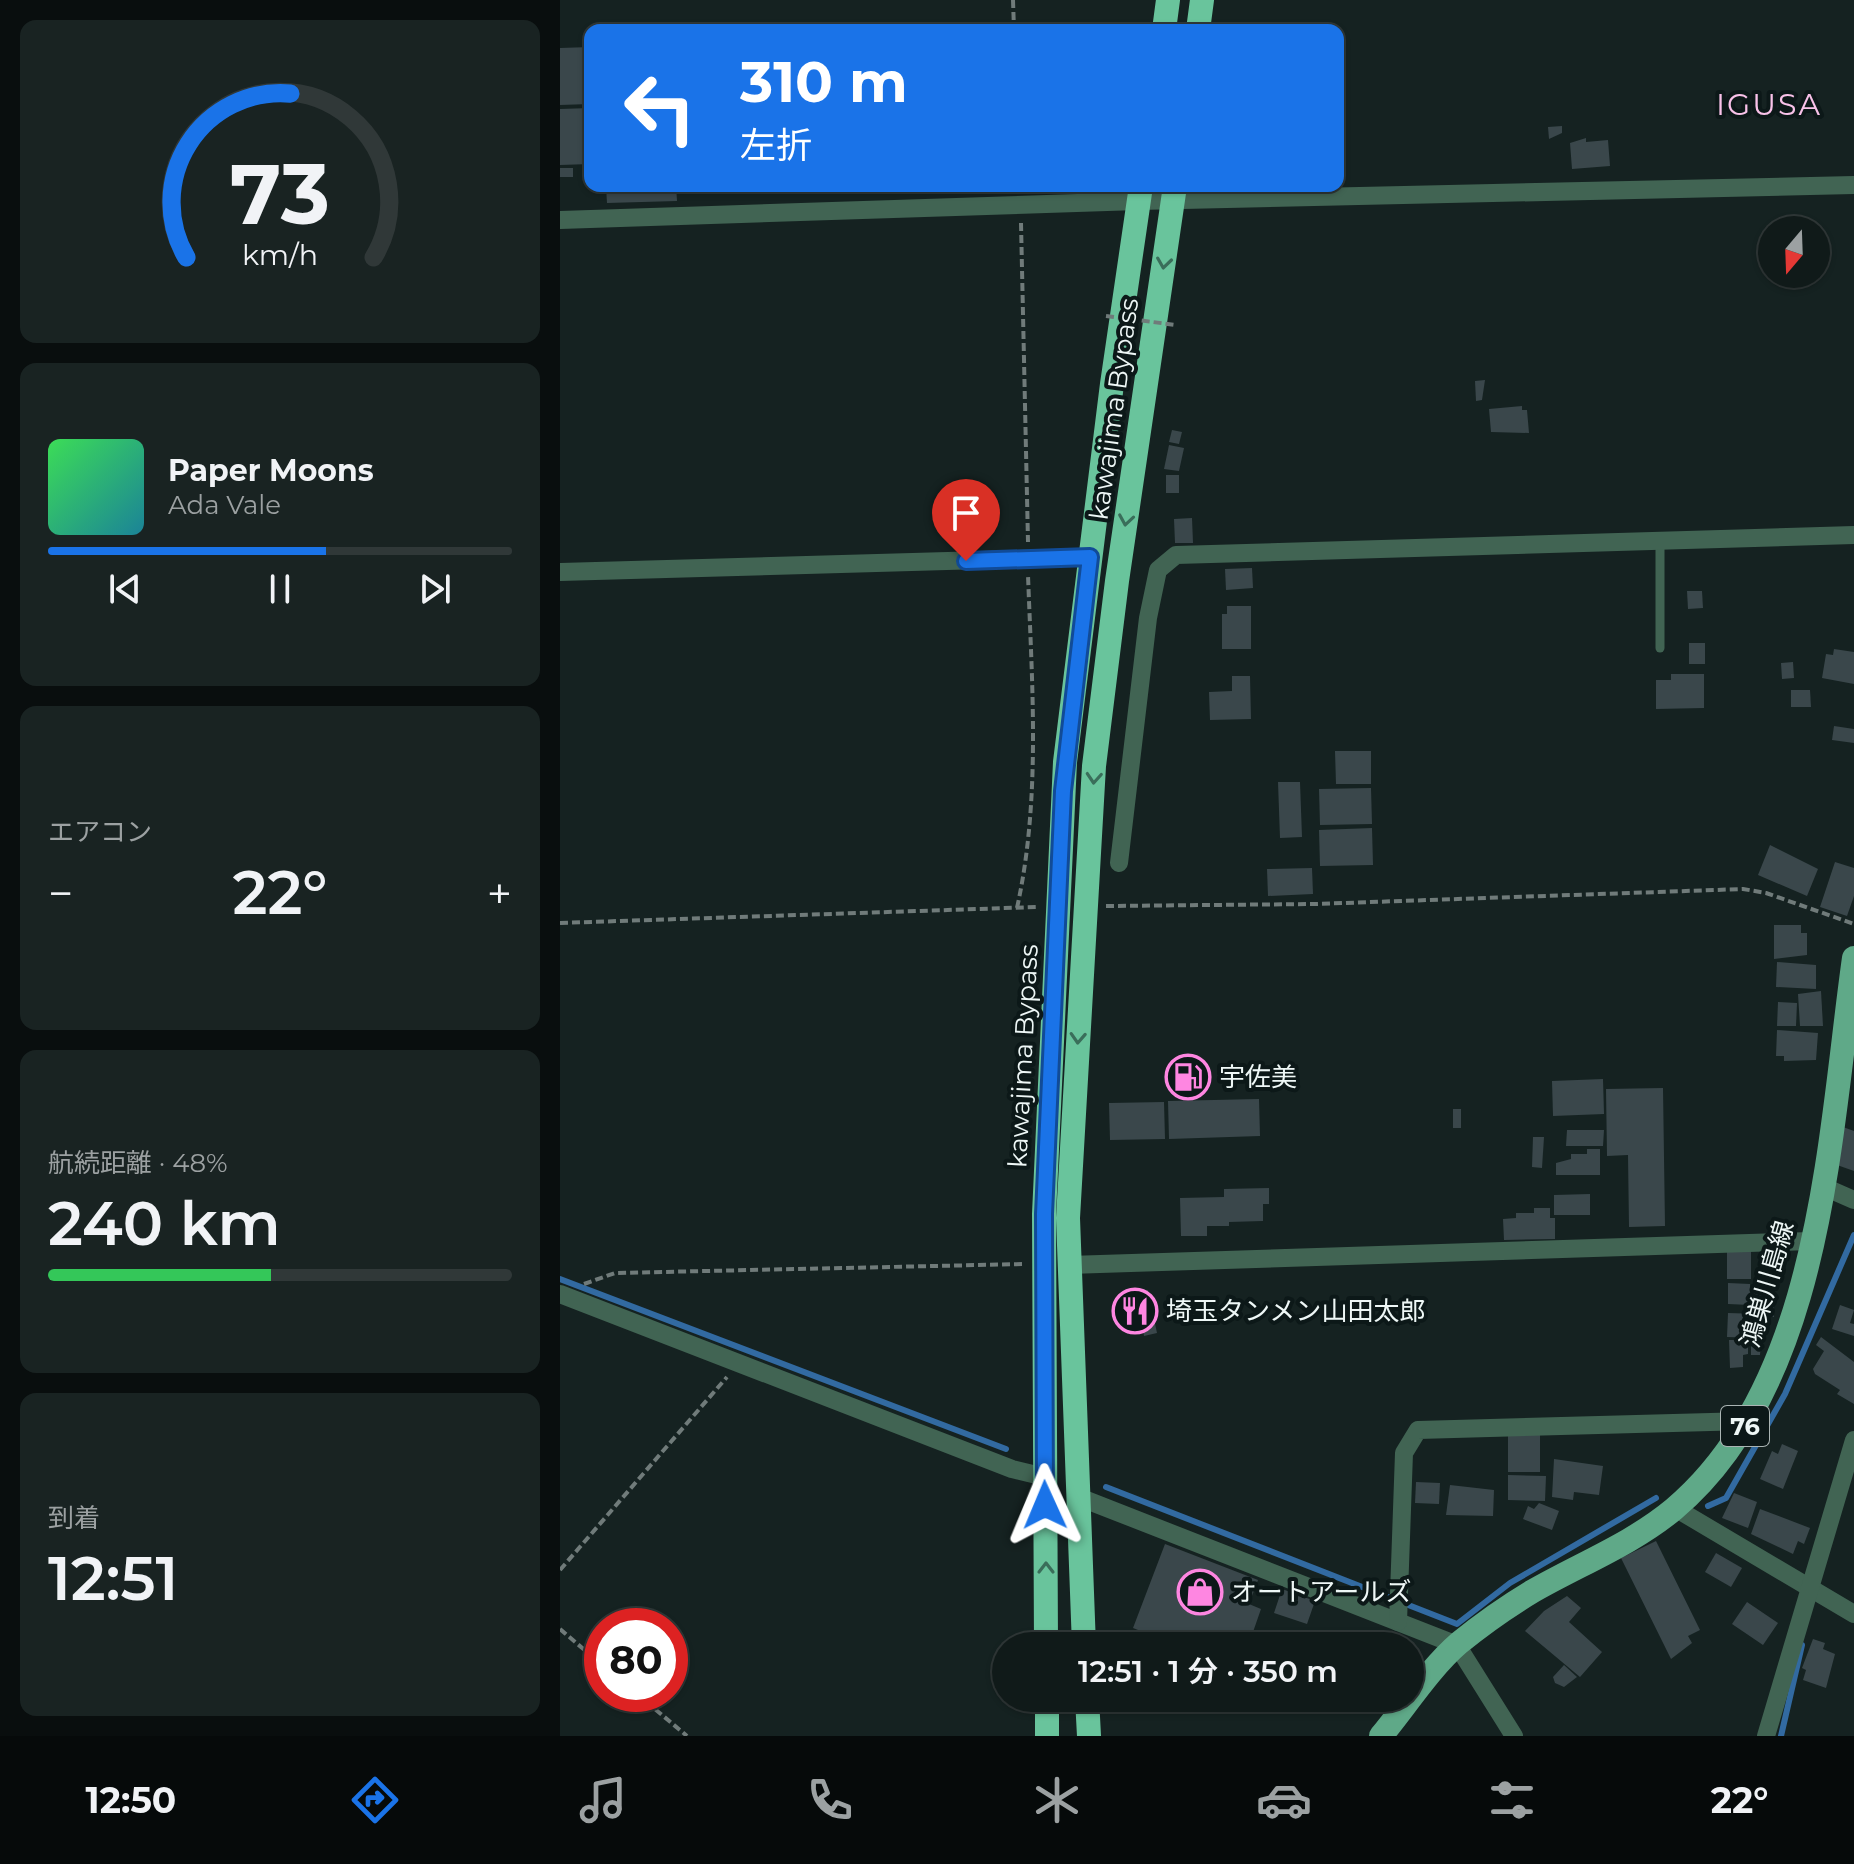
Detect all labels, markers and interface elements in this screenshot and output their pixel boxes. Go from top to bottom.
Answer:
text: 310 m [740,48,908,116]
icon: left [608,56,712,160]
district label: IGUSA [1716,86,1822,123]
text: 左折 [740,123,812,167]
text: 73 [230,142,330,244]
north arrow [1758,216,1830,288]
map controls [1758,216,1830,288]
text: km/h [242,237,318,272]
one-way arrow [1156,256,1173,270]
street label: kawajima Bypass [1083,296,1145,522]
text: Paper Moons [168,452,374,489]
pin [932,479,1000,561]
text: Ada Vale [168,489,281,521]
icon: arrive [944,491,988,535]
one-way arrow [1118,514,1135,527]
icon: previous [103,567,147,611]
icon: pause [258,567,302,611]
icon: next [413,567,457,611]
one-way arrow [1086,772,1103,785]
text: エアコン [48,816,152,848]
text: 22° [233,856,327,929]
text: − [48,866,73,920]
text: + [487,866,512,920]
street label: kawajima Bypass [1001,943,1045,1169]
one-way arrow [1070,1032,1087,1045]
fuel station icon: 宇佐美 [1164,1053,1212,1101]
place label: 宇佐美 [1219,1061,1297,1093]
text: 航続距離 · 48% [48,1147,228,1179]
text: 240 km [48,1187,281,1260]
street label: 鴻巣川島線 [1734,1217,1800,1351]
restaurant icon: 埼玉タンメン山田太郎 [1111,1287,1159,1335]
place label: 埼玉タンメン山田太郎 [1166,1295,1425,1327]
road number: 76 [1721,1406,1769,1446]
position arrow [1003,1463,1087,1547]
text: 到着 [48,1502,100,1534]
text: 12:51 [48,1542,178,1615]
one-way arrow [1037,1561,1055,1574]
shop icon: オートアールズ [1176,1568,1224,1616]
place label: オートアールズ [1231,1576,1411,1608]
speed limit sign: 80 [584,1608,688,1712]
text: 12:51 · 1 分 · 350 m [1078,1653,1338,1690]
icon: directions [347,1772,403,1828]
icon: music [575,1772,631,1828]
icon: phone [802,1772,858,1828]
icon: climate [1029,1772,1085,1828]
icon: car [1256,1772,1312,1828]
icon: filters [1484,1772,1540,1828]
text: 12:50 [86,1778,176,1822]
text: 22° [1711,1778,1768,1822]

